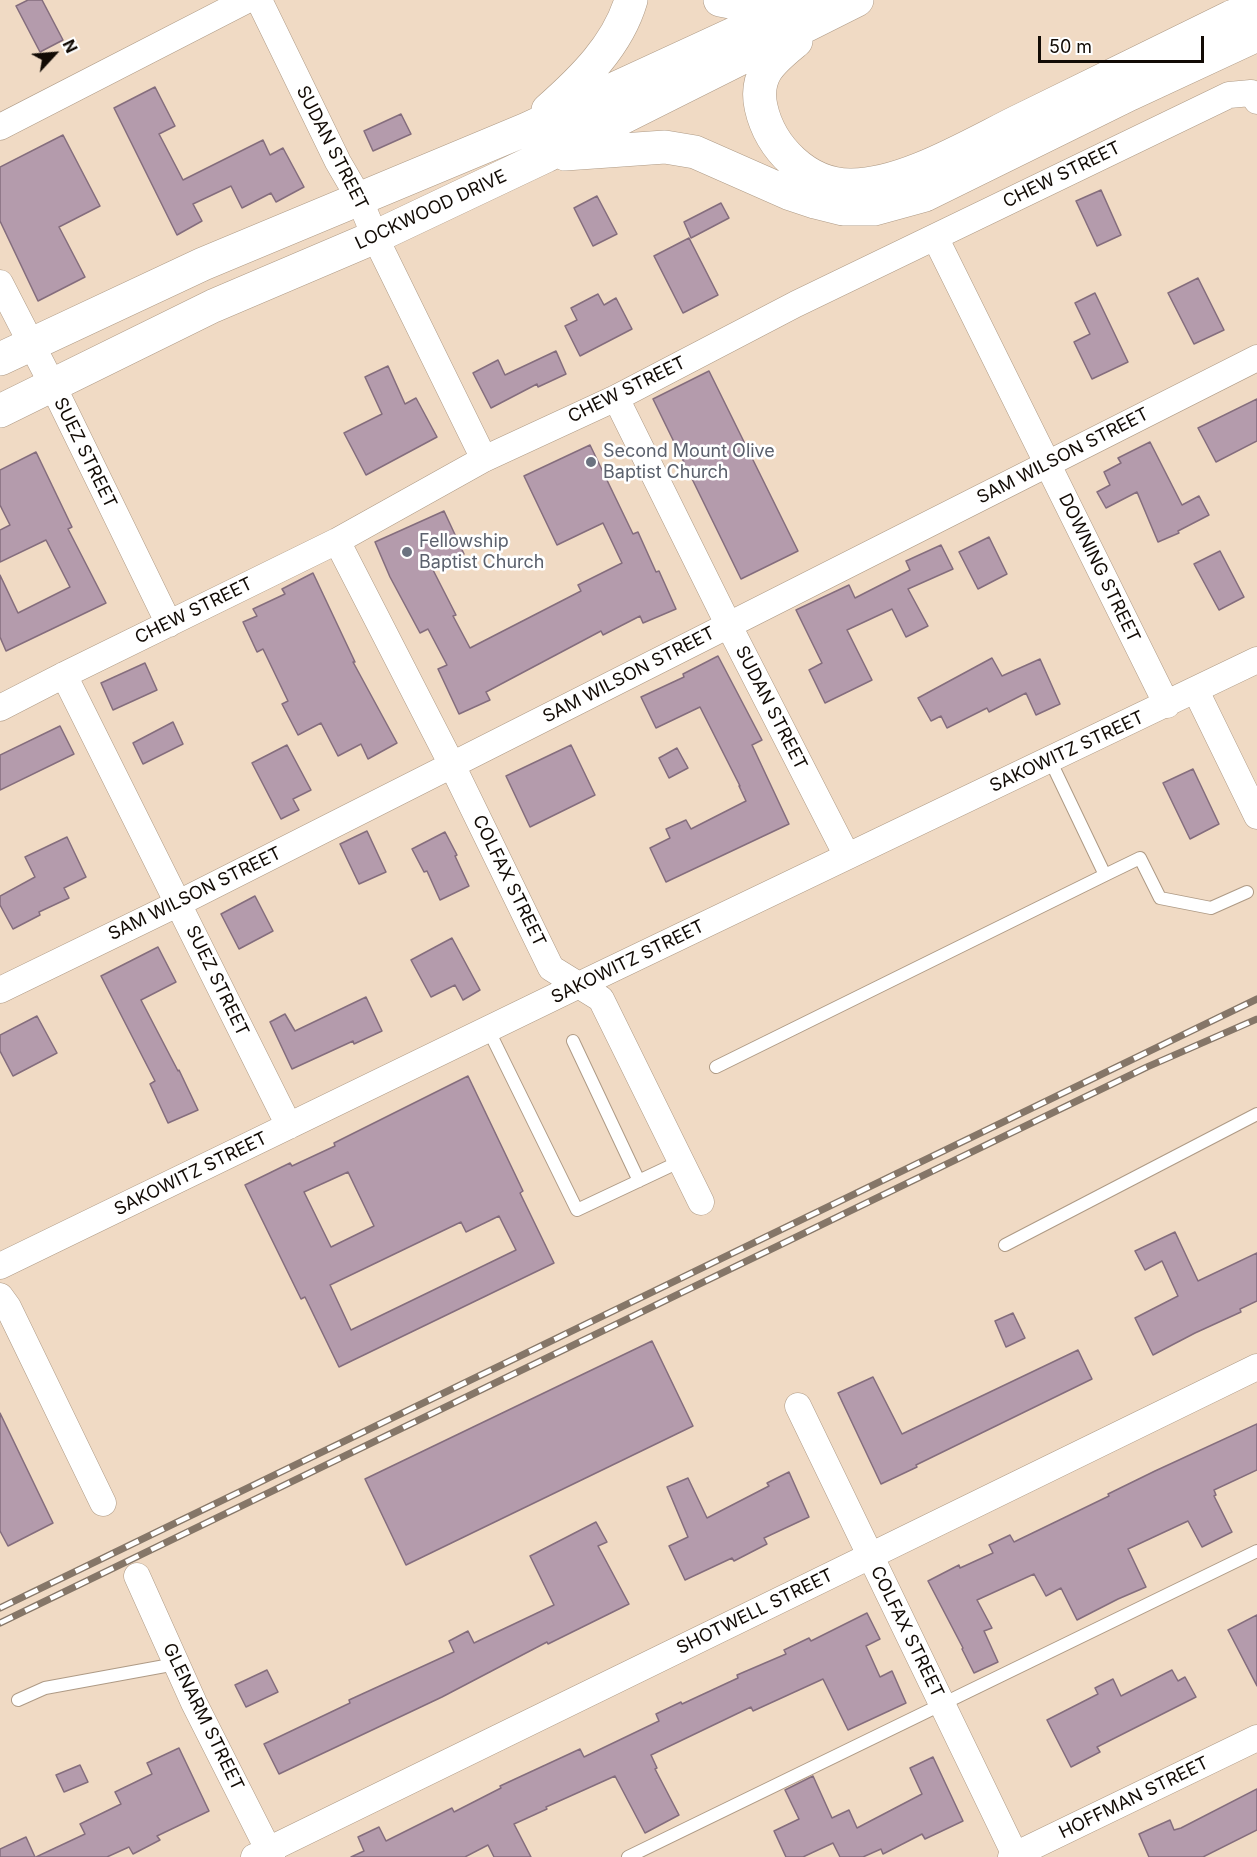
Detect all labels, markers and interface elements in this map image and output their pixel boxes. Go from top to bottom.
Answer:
north arrow [24,24,84,84]
scale bar [1041,24,1208,62]
text: N [59,36,82,56]
text: 50 m [1049,36,1092,57]
street label: SUDAN STREET [291,82,373,214]
street label: CHEW STREET [1000,137,1124,213]
street label: LOCKWOOD DRIVE [352,165,510,255]
street label: CHEW STREET [565,352,689,428]
street label: SUEZ STREET [49,394,121,512]
street label: SAM WILSON STREET [973,403,1153,509]
place label: Second Mount Olive Baptist Church [603,441,775,484]
marker: Second Mount Olive Baptist Church [584,455,598,469]
street label: DOWNING STREET [1054,490,1144,646]
place label: Fellowship Baptist Church [419,531,544,574]
marker: Fellowship Baptist Church [400,545,414,559]
street label: CHEW STREET [132,573,256,649]
street label: SAM WILSON STREET [539,622,719,728]
street label: SUDAN STREET [730,642,812,774]
street label: SAKOWITZ STREET [986,707,1148,797]
street label: COLFAX STREET [468,812,550,950]
street label: SAM WILSON STREET [105,843,285,945]
street label: SAKOWITZ STREET [548,916,708,1008]
street label: SUEZ STREET [181,922,253,1040]
street label: SAKOWITZ STREET [111,1128,271,1220]
street label: COLFAX STREET [866,1563,948,1701]
street label: SHOTWELL STREET [673,1565,837,1659]
street label: GLENARM STREET [158,1640,248,1794]
street label: HOFFMAN STREET [1056,1752,1212,1844]

